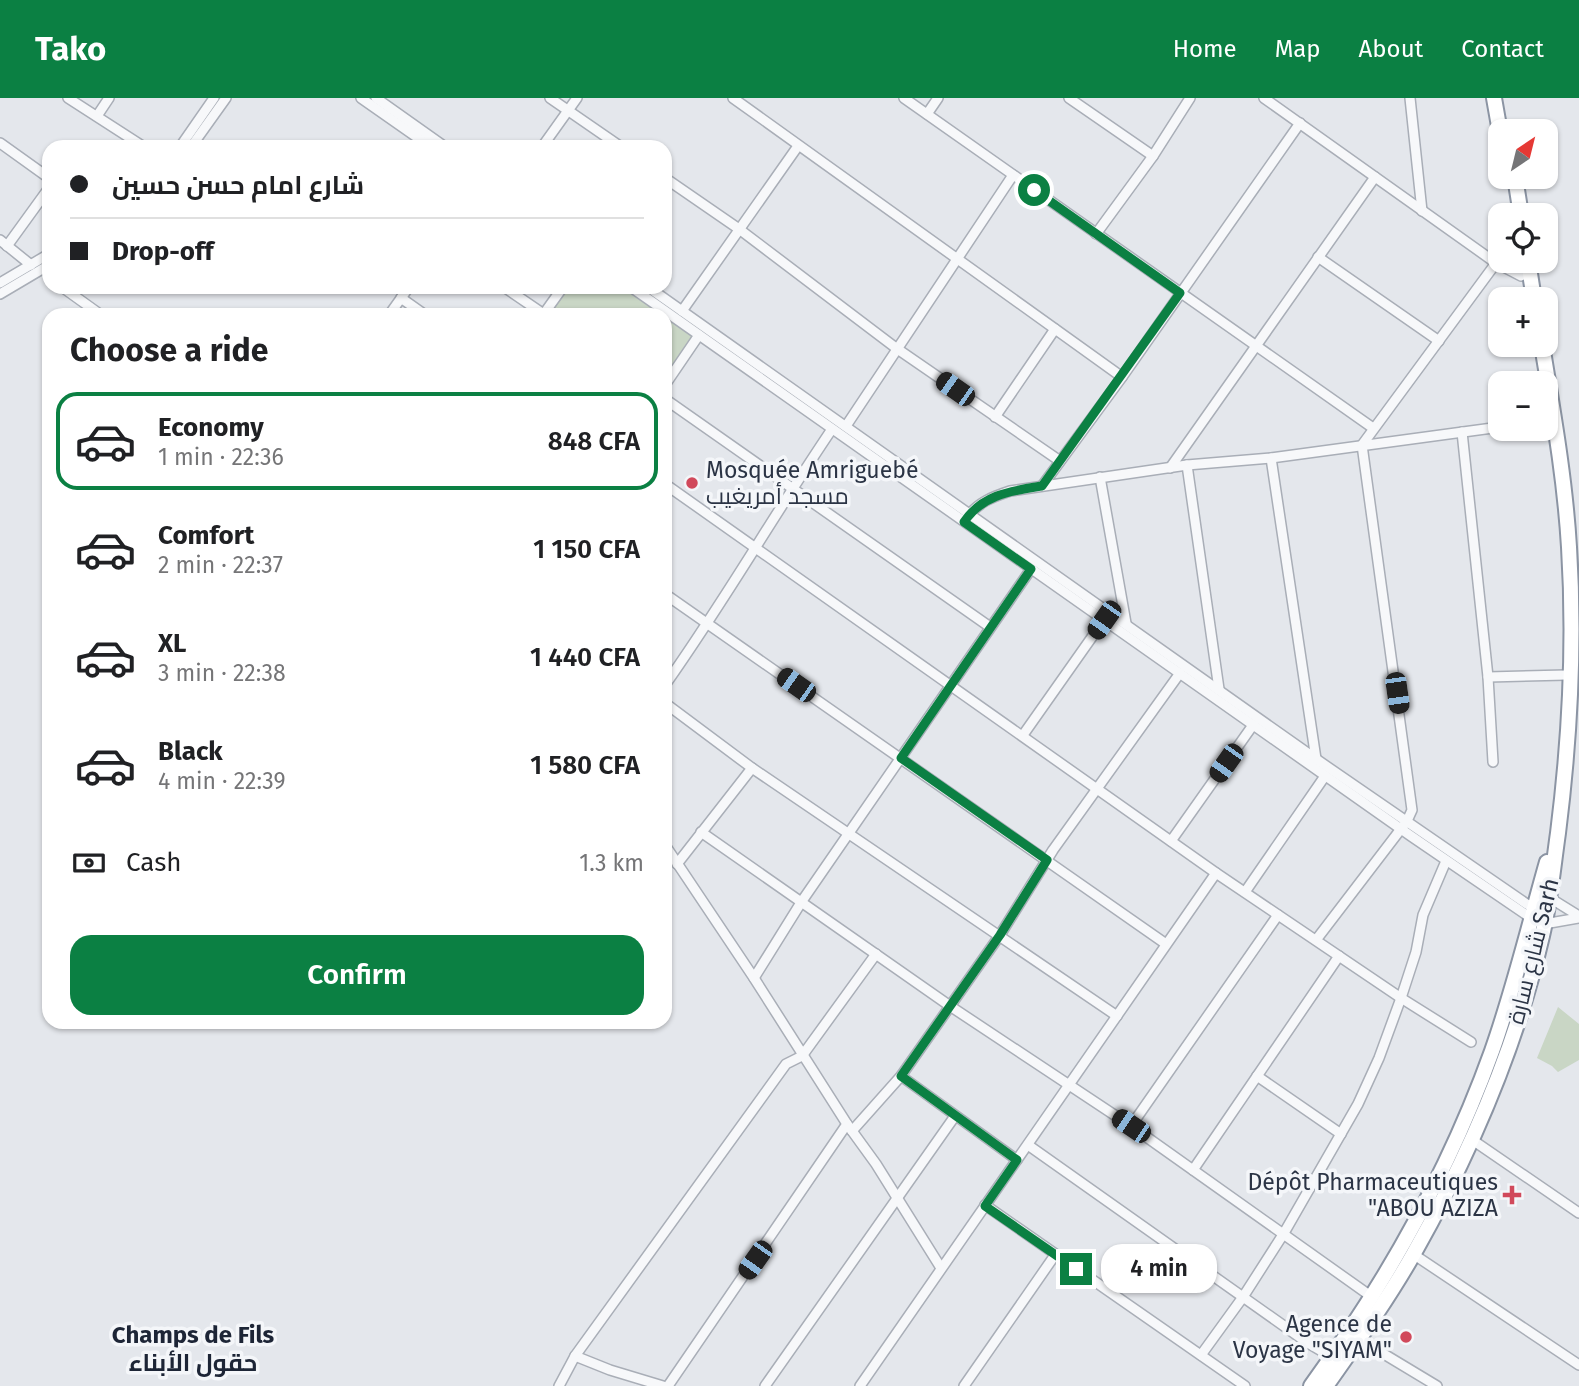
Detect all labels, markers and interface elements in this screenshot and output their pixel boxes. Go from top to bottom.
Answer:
text: Tako [35,29,106,69]
text: Home [1173,35,1237,63]
text: Map [1275,35,1321,63]
text: About [1359,35,1423,63]
text: Contact [1461,35,1544,63]
north arrow [1488,119,1558,189]
map controls [1488,119,1558,441]
text: شارع امام حسن حسين [112,170,364,201]
route start [1018,174,1050,206]
button: locate [1488,203,1558,273]
text: Drop-off [112,236,214,267]
button: + [1488,287,1558,357]
text: Choose a ride [70,331,268,369]
car [932,368,979,410]
button: − [1488,371,1558,441]
icon: car [74,410,137,473]
text: Economy [158,412,264,443]
text: 848 CFA [548,426,640,457]
text: 1 min · 22:36 [158,443,284,471]
place label: Mosquée Amriguebé مسجد أمريغيب [706,456,918,510]
marker: Mosquée Amriguebé مسجد أمريغيب [684,475,700,491]
icon: car [74,518,137,581]
text: Comfort [158,520,254,551]
text: 1 150 CFA [533,534,640,565]
text: 2 min · 22:37 [158,551,283,579]
car [1084,597,1125,643]
icon: car [74,626,137,689]
text: XL [158,628,186,659]
text: 1 440 CFA [530,642,640,673]
text: 3 min · 22:38 [158,659,286,687]
car [773,664,820,706]
car [1384,671,1411,715]
icon: car [74,734,137,797]
text: Black [158,736,223,767]
car [1206,740,1247,786]
text: 1 580 CFA [530,750,640,781]
text: 4 min · 22:39 [158,767,286,795]
icon: cash [70,844,108,882]
text: Cash [126,847,182,878]
text: 1.3 km [579,849,644,877]
street label: شارع سارة Sarh [1501,875,1567,1027]
button: Confirm [70,935,644,1015]
car [1108,1106,1155,1146]
place label: Dépôt Pharmaceutiques "ABOU AZIZA [1248,1168,1499,1222]
marker: Dépôt Pharmaceutiques "ABOU AZIZA [1504,1187,1520,1203]
car [735,1237,776,1283]
callout: 4 min [1100,1244,1216,1294]
route end [1060,1253,1092,1285]
text: 4 min [1130,1254,1188,1282]
place label: Agence de Voyage "SIYAM" [1233,1310,1392,1364]
district label: Champs de Fils حقول الأبناء [112,1321,275,1377]
marker: Agence de Voyage "SIYAM" [1398,1329,1414,1345]

